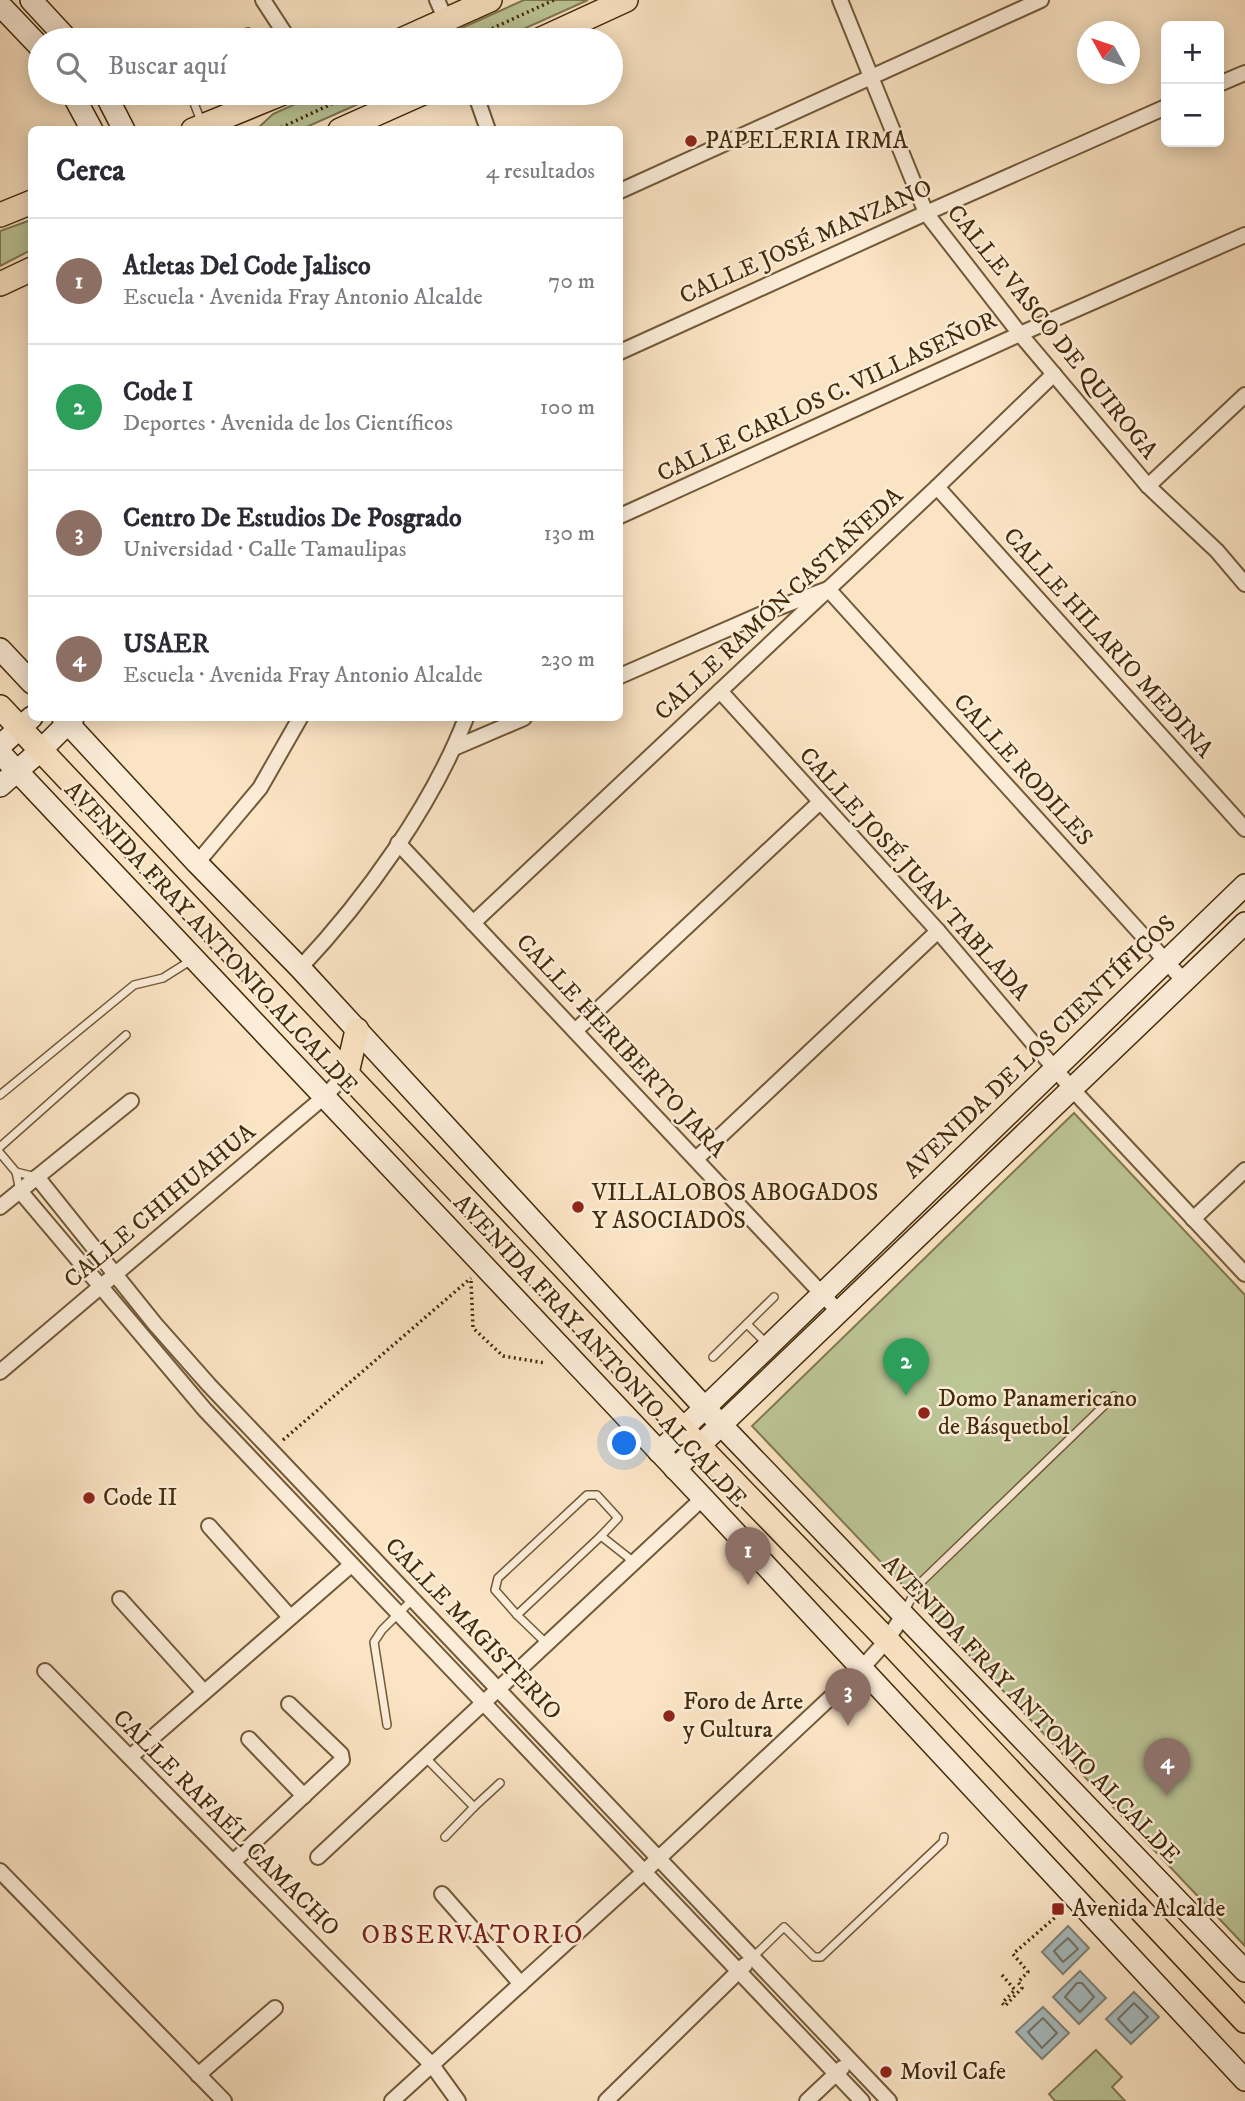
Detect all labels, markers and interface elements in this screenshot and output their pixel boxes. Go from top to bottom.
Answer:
north arrow [1077,21,1140,84]
map controls [1161,21,1224,147]
button: + [1161,21,1224,84]
search box [28,28,623,105]
icon: search [52,48,90,86]
text: Buscar aquí [108,50,226,83]
button: − [1161,84,1224,147]
place label: PAPELERIA IRMA [705,126,909,156]
marker: PAPELERIA IRMA [683,133,699,149]
text: Cerca [56,153,125,190]
text: 4 resultados [486,157,595,186]
street label: CALLE JOSÉ MANZANO [675,173,937,311]
street label: CALLE VASCO DE QUIROGA [940,199,1164,466]
text: Atletas Del Code Jalisco [123,250,371,283]
text: 1 [75,267,83,296]
text: 70 m [548,267,595,296]
text: Escuela · Avenida Fray Antonio Alcalde [123,283,483,312]
street label: CALLE CARLOS C. VILLASEÑOR [652,304,1002,489]
text: Code I [123,376,193,409]
text: 2 [73,393,85,422]
text: 100 m [540,393,595,422]
text: Deportes · Avenida de los Científicos [123,409,453,438]
street label: CALLE RAMÓN CASTAÑEDA [648,480,910,727]
text: Centro De Estudios De Posgrado [123,502,462,535]
text: 3 [75,519,83,548]
text: 130 m [543,519,595,548]
street label: CALLE HILARIO MEDINA [997,522,1220,765]
text: Universidad · Calle Tamaulipas [123,535,406,564]
text: USAER [123,628,209,661]
text: 4 [72,645,86,674]
text: 230 m [541,645,595,674]
text: Escuela · Avenida Fray Antonio Alcalde [123,661,483,690]
street label: CALLE RODILES [947,688,1099,852]
street label: CALLE JOSÉ JUAN TABLADA [792,741,1036,1007]
street label: AVENIDA FRAY ANTONIO ALCALDE [58,775,364,1101]
street label: AVENIDA DE LOS CIENTÍFICOS [897,908,1182,1185]
street label: CALLE HERIBERTO JARA [509,928,733,1165]
street label: CALLE CHIHUAHUA [58,1117,262,1295]
place label: VILLALOBOS ABOGADOS Y ASOCIADOS [591,1178,878,1236]
street label: AVENIDA FRAY ANTONIO ALCALDE [447,1188,753,1514]
marker: VILLALOBOS ABOGADOS Y ASOCIADOS [570,1199,586,1215]
pin: 2 [883,1338,929,1396]
place label: Domo Panamericano de Básquetbol [938,1384,1137,1442]
marker: Domo Panamericano de Básquetbol [916,1405,932,1421]
your location [607,1426,641,1460]
place label: Code II [103,1483,178,1513]
marker: Code II [81,1490,97,1506]
pin: 1 [725,1527,771,1585]
street label: CALLE MAGISTERIO [378,1532,568,1726]
street label: AVENIDA FRAY ANTONIO ALCALDE [875,1550,1187,1870]
pin: 3 [825,1668,871,1726]
place label: Foro de Arte y Cultura [683,1687,803,1745]
street label: CALLE RAFAÉL CAMACHO [106,1703,346,1943]
marker: Foro de Arte y Cultura [661,1708,677,1724]
pin: 4 [1144,1738,1190,1796]
place label: Avenida Alcalde [1072,1894,1225,1924]
marker: Avenida Alcalde [1050,1901,1066,1917]
district label: OBSERVATORIO [362,1919,584,1952]
place label: Movil Cafe [900,2057,1006,2087]
marker: Movil Cafe [878,2064,894,2080]

